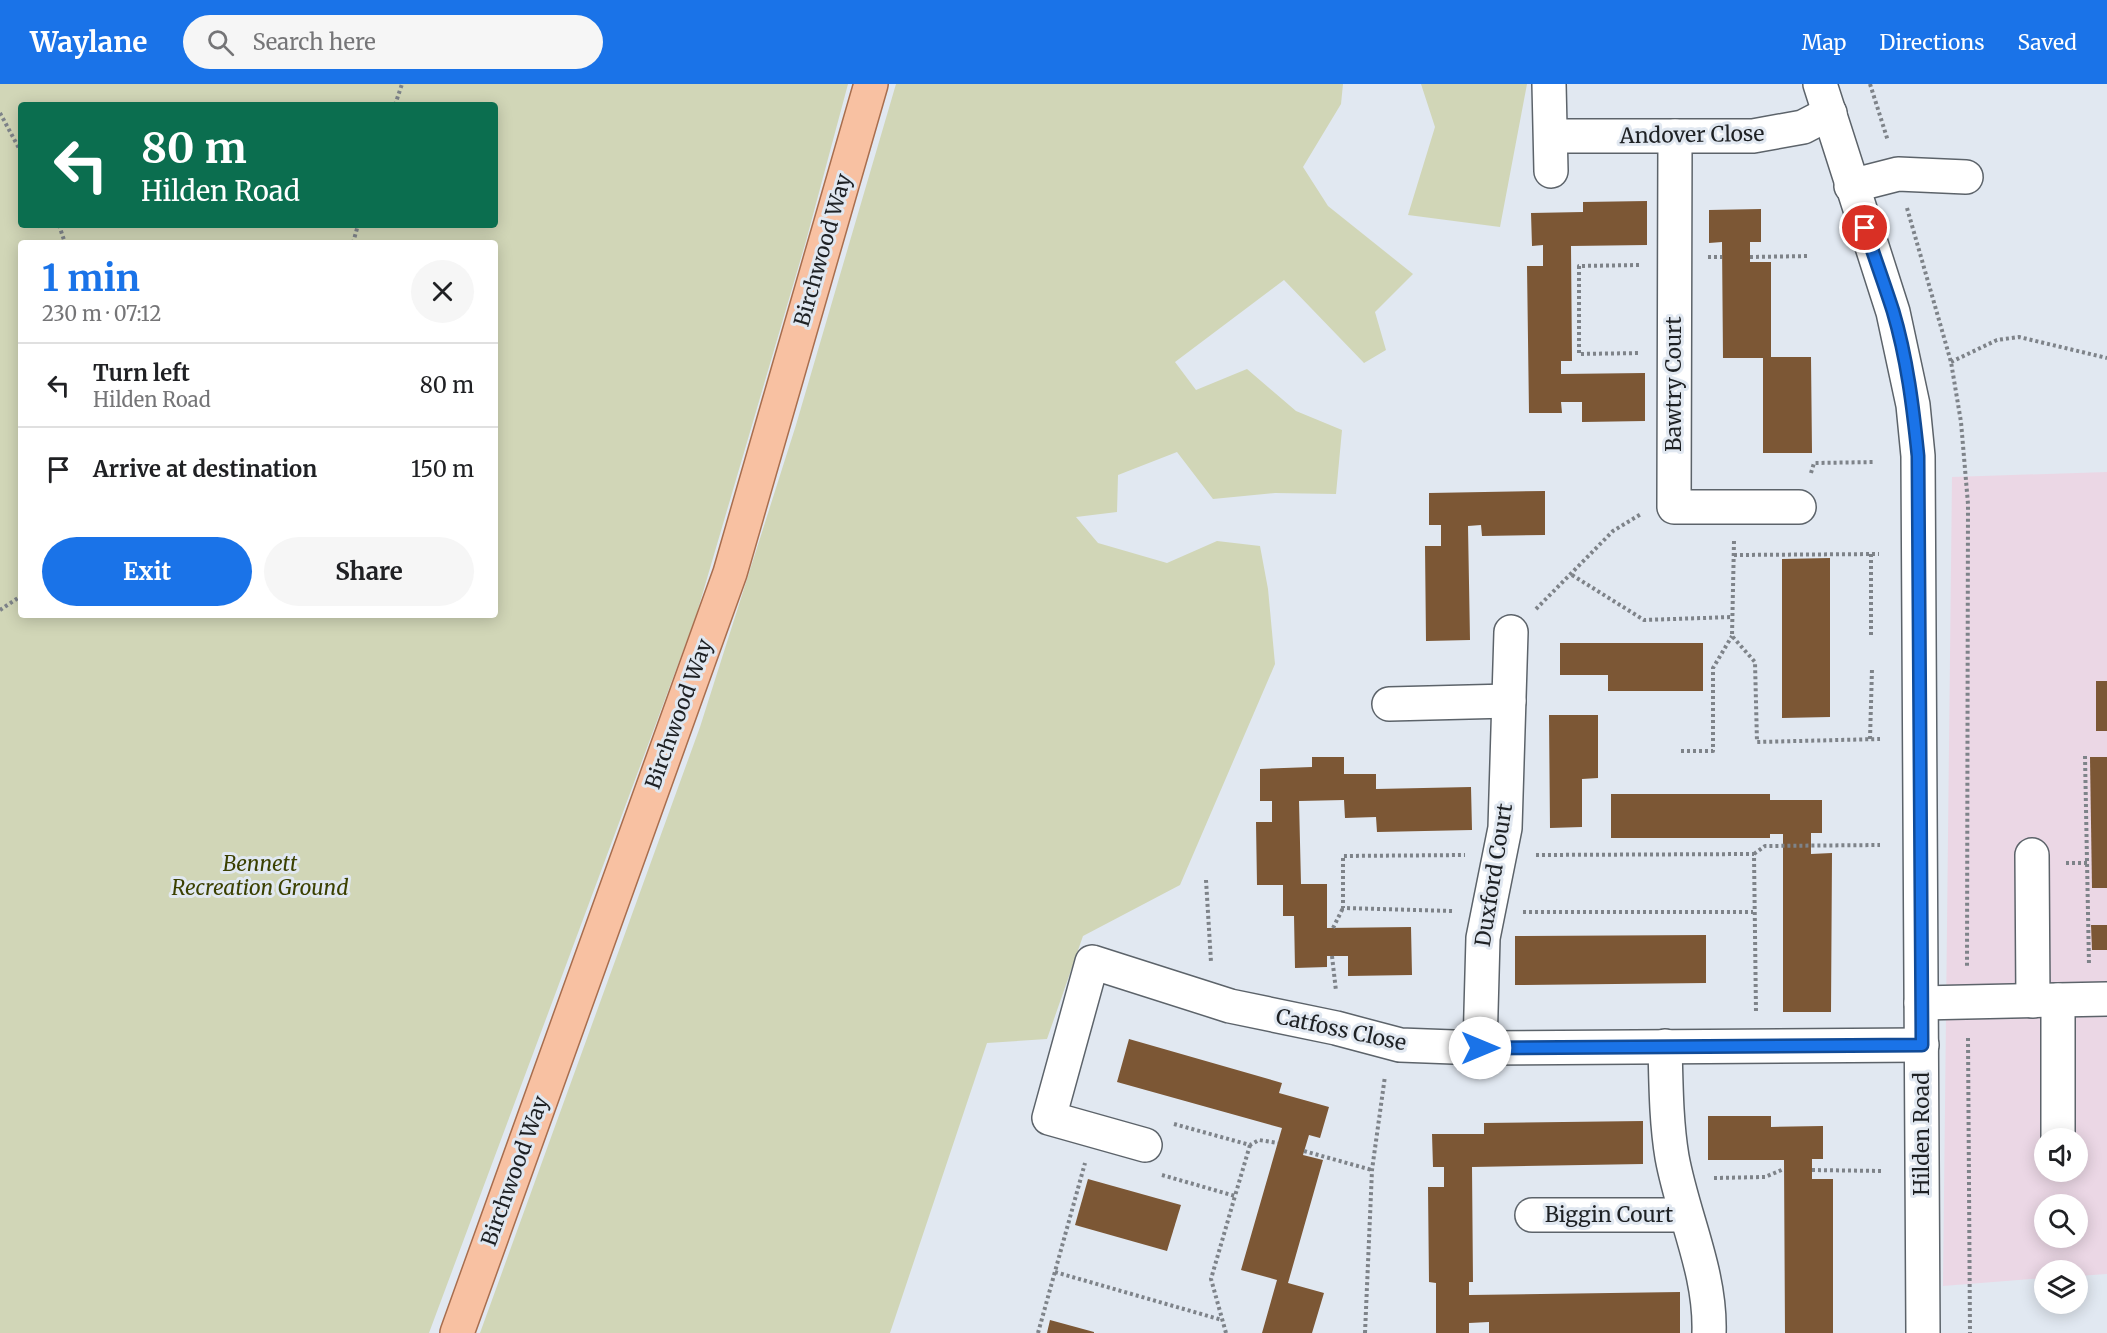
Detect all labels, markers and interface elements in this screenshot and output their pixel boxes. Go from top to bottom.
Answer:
search box [183,15,603,69]
text: Waylane [30,24,147,60]
icon: search [204,26,237,59]
text: Search here [252,28,376,56]
text: Map [1802,29,1846,56]
text: Directions [1879,29,1984,56]
text: Saved [2017,29,2077,56]
street label: Andover Close [1618,120,1765,149]
text: 80 m [141,122,247,174]
icon: left [42,126,120,204]
street label: Birchwood Way [788,170,857,329]
text: Hilden Road [141,174,300,208]
pin [1839,202,1890,253]
icon: arrive [1848,211,1881,244]
text: 1 min [42,256,140,301]
button: close [411,260,474,323]
text: 230 m · 07:12 [42,301,161,326]
street label: Bawtry Court [1660,316,1687,452]
text: Turn left [93,359,190,387]
icon: left [42,369,75,402]
text: 80 m [420,371,474,399]
text: Hilden Road [93,387,211,412]
icon: arrive [42,453,75,486]
text: Arrive at destination [93,455,317,483]
text: 150 m [411,455,474,483]
button: Exit [42,537,252,606]
button: Share [264,537,474,606]
street label: Birchwood Way [639,634,718,792]
street label: Duxford Court [1469,801,1518,948]
park label: Bennett Recreation Ground [172,850,348,901]
street label: Catfoss Close [1273,1003,1409,1057]
position arrow [1448,1016,1512,1080]
street label: Hilden Road [1908,1072,1935,1196]
street label: Birchwood Way [475,1091,554,1249]
map controls [2034,1128,2088,1314]
button: sound [2034,1128,2088,1182]
button: search [2034,1194,2088,1248]
street label: Biggin Court [1545,1201,1673,1228]
button: layers [2034,1260,2088,1314]

